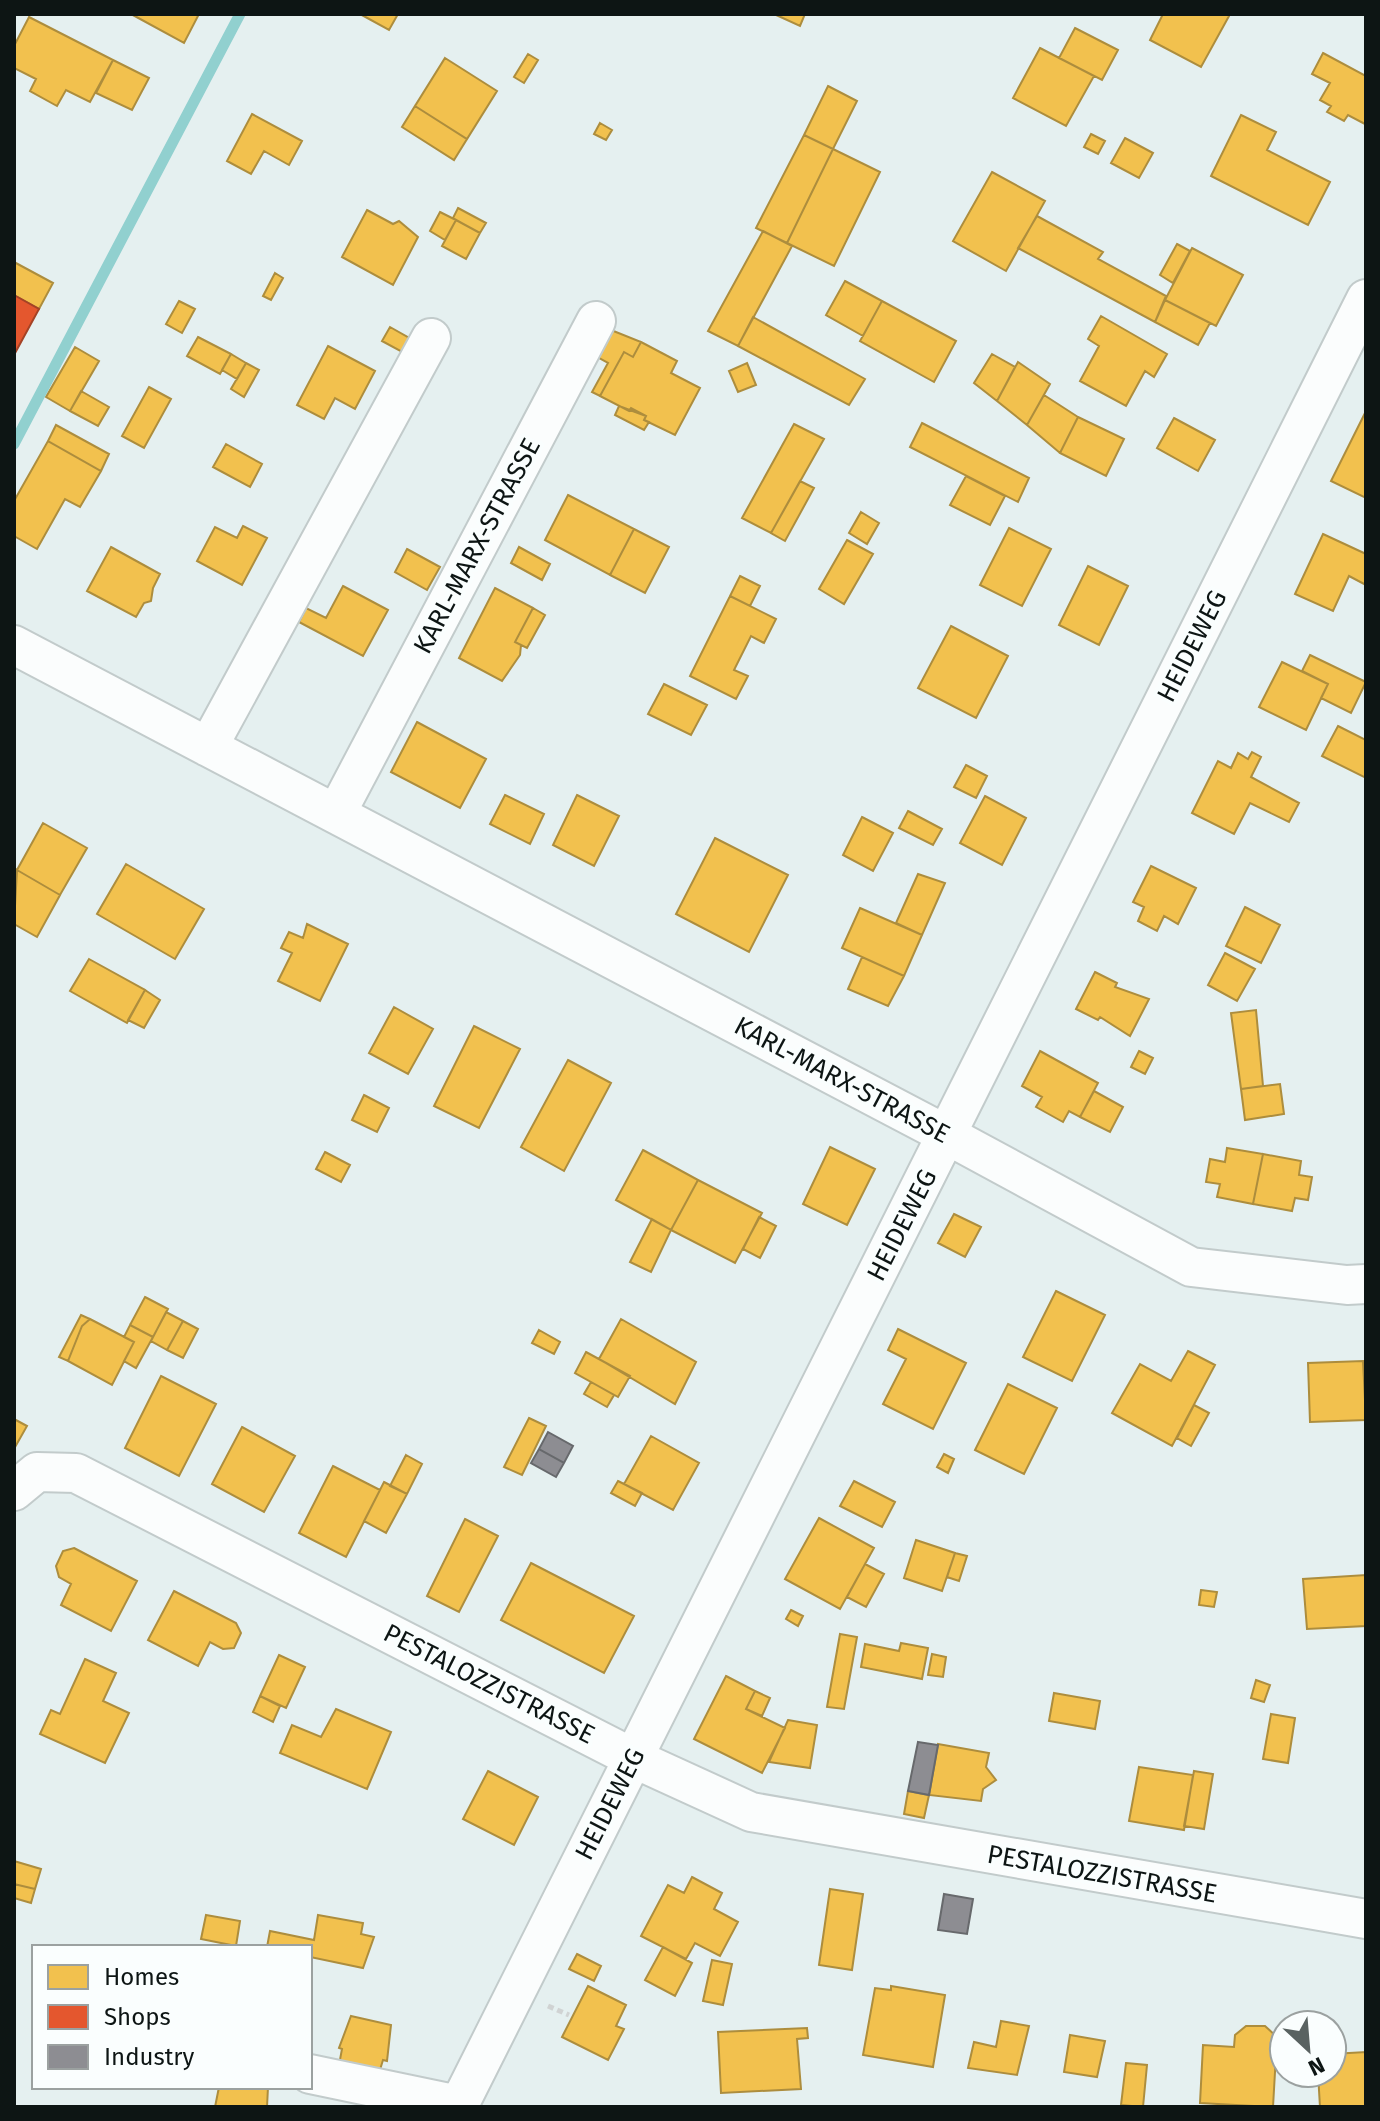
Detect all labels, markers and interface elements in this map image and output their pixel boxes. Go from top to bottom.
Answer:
street label: KARL-MARX-STRASSE [407,433,547,659]
street label: HEIDEWEG [1151,585,1233,707]
street label: KARL-MARX-STRASSE [729,1010,955,1150]
street label: HEIDEWEG [861,1164,943,1286]
street label: PESTALOZZISTRASSE [378,1617,600,1751]
street label: HEIDEWEG [569,1743,651,1865]
street label: PESTALOZZISTRASSE [985,1839,1219,1909]
legend [32,1945,312,2089]
text: Homes [104,1963,179,1991]
text: Shops [104,2003,171,2031]
north arrow [1268,2009,1348,2089]
text: Industry [104,2043,195,2071]
text: N [1304,2051,1329,2082]

